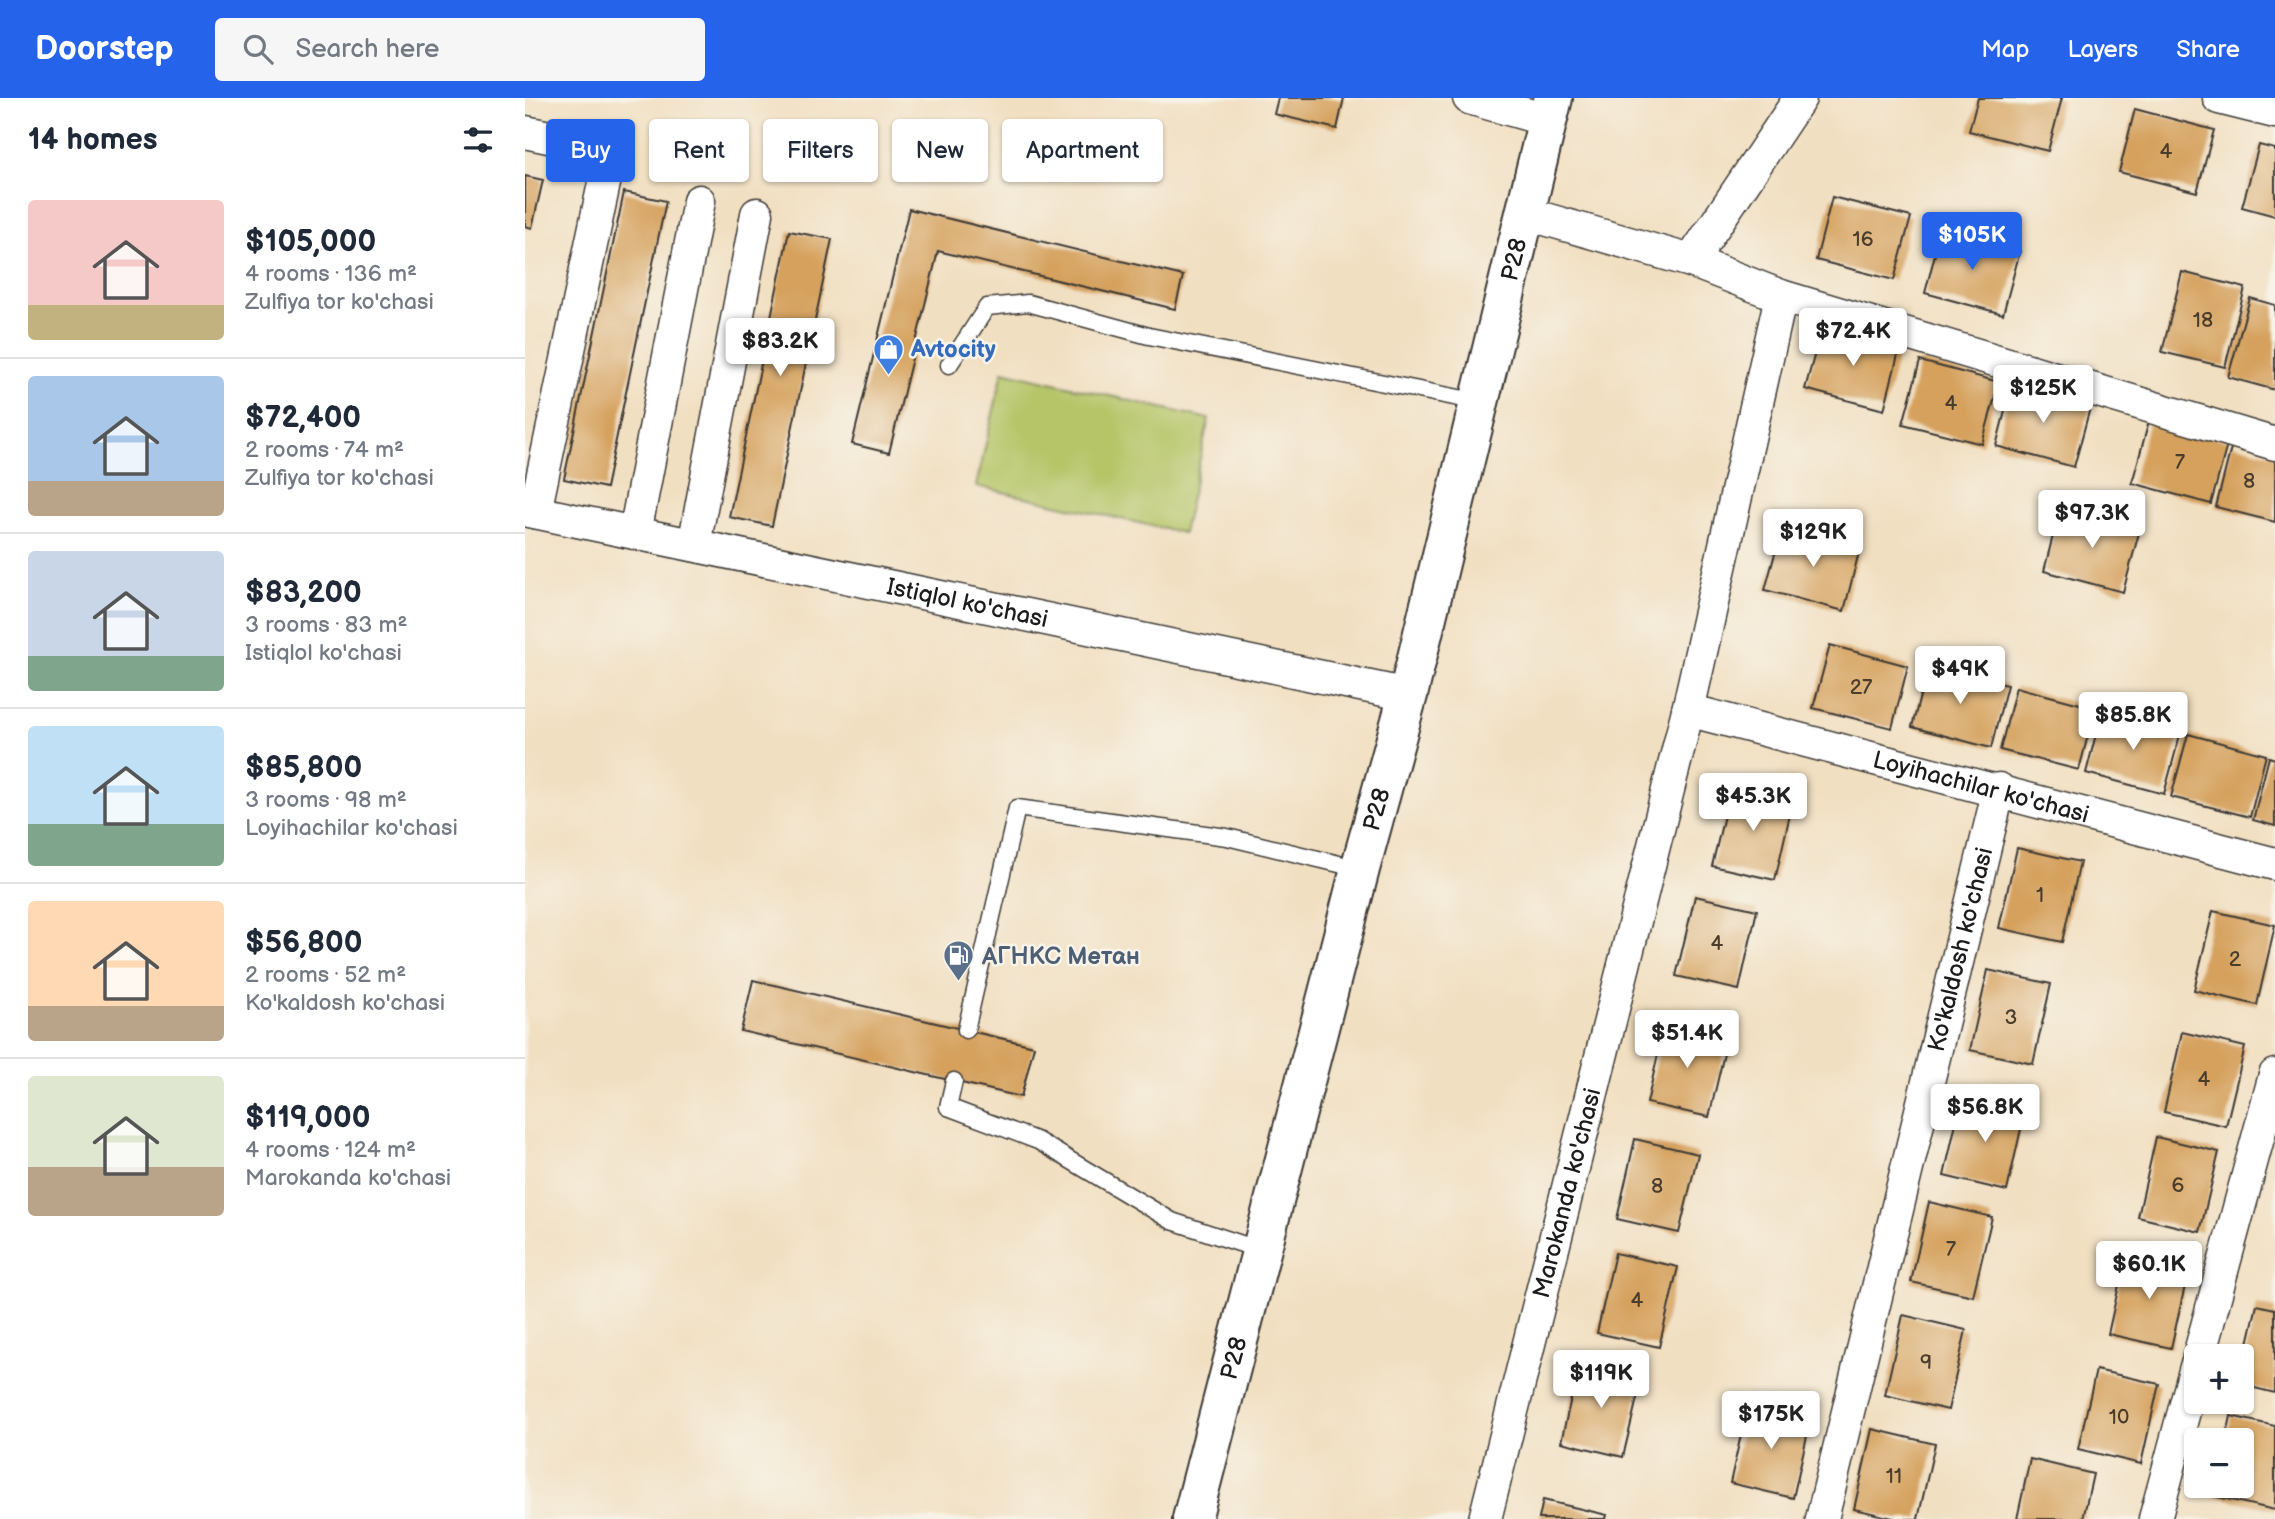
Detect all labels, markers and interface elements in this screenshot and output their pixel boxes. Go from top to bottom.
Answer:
search box [215,18,705,81]
text: Doorstep [35,29,173,69]
icon: search [239,30,277,68]
text: Search here [295,34,439,65]
text: Map [1981,35,2029,64]
text: Layers [2067,35,2138,64]
text: Share [2176,35,2240,64]
chip: Buy [546,119,635,182]
chip: Rent [649,119,749,182]
chip: Filters [763,119,878,182]
chip: New [892,119,988,182]
chip: Apartment [1002,119,1163,182]
icon: filters [459,121,497,159]
text: 14 homes [28,122,157,158]
house number: 4 [2160,139,2173,164]
pin: $105K [1923,212,2021,272]
text: $105K [1938,221,2006,249]
text: $105,000 [245,224,376,260]
house number: 16 [1853,227,1874,252]
icon: home [84,228,168,312]
street label: Р28 [1495,235,1533,284]
text: 4 rooms · 136 m² [245,260,417,288]
text: Zulfiya tor ko'chasi [245,288,434,316]
pin: $72.4K [1796,308,1910,368]
house number: 18 [2193,308,2213,333]
text: $72.4K [1815,317,1891,345]
pin: $83.2K [723,318,837,378]
text: $83.2K [742,327,818,355]
shop icon: Avtocity [871,332,905,376]
place label: Avtocity [910,335,996,364]
pin: $125K [1994,366,2092,425]
text: $125K [2009,374,2077,402]
house number: 4 [1945,391,1958,416]
text: $72,400 [245,400,361,436]
icon: home [84,404,168,488]
text: 2 rooms · 74 m² [245,436,404,464]
house number: 7 [2175,450,2186,475]
text: Zulfiya tor ko'chasi [245,464,434,492]
house number: 8 [2243,469,2255,494]
pin: $97.3K [2035,490,2149,550]
text: $97.3K [2054,499,2130,527]
pin: $129K [1764,510,1862,569]
text: $129K [1779,518,1847,546]
street label: Istiqlol ko'chasi [884,572,1051,634]
text: $83,200 [245,575,362,611]
icon: home [84,579,168,663]
text: 3 rooms · 83 m² [245,611,407,639]
text: Istiqlol ko'chasi [245,639,402,667]
pin: $49K [1919,646,2001,706]
text: $49K [1931,655,1989,683]
house number: 27 [1850,675,1873,700]
pin: $85.8K [2076,692,2190,752]
text: $85.8K [2095,701,2171,729]
street label: Loyihachilar ko'chasi [1870,745,2092,829]
text: $85,800 [245,750,362,786]
icon: home [84,754,168,838]
pin: $45.3K [1696,774,1810,833]
text: $45.3K [1715,782,1791,810]
street label: Р28 [1357,785,1396,834]
text: 3 rooms · 98 m² [245,786,407,814]
text: Loyihachilar ko'chasi [245,814,458,842]
street label: Ko'kaldosh ko'chasi [1921,845,1999,1054]
house number: 1 [2036,883,2044,908]
text: $56,800 [245,925,362,961]
icon: home [84,929,168,1013]
house number: 4 [1711,931,1724,956]
fuel station icon: АГНКС Метан [942,939,976,983]
place label: АГНКС Метан [981,942,1140,971]
house number: 2 [2229,947,2242,972]
text: 2 rooms · 52 m² [245,961,406,989]
text: Ko'kaldosh ko'chasi [245,989,445,1017]
house number: 3 [2005,1005,2017,1030]
pin: $51.4K [1630,1010,1744,1070]
text: $51.4K [1651,1019,1723,1047]
house number: 4 [2198,1067,2211,1092]
pin: $56.8K [1928,1084,2042,1144]
street label: Marokanda ko'chasi [1527,1085,1607,1301]
text: $56.8K [1947,1093,2023,1121]
text: $119,000 [245,1100,370,1136]
icon: home [84,1104,168,1188]
text: 4 rooms · 124 m² [245,1136,416,1164]
text: Marokanda ko'chasi [245,1164,451,1192]
house number: 6 [2172,1173,2185,1198]
house number: 8 [1651,1174,1663,1199]
house number: 7 [1946,1237,1957,1262]
pin: $60.1K [2092,1242,2206,1301]
text: $60.1K [2112,1250,2186,1278]
house number: 4 [1631,1288,1644,1313]
street label: Р28 [1214,1334,1253,1383]
map controls [2184,1344,2254,1498]
button: + [2184,1344,2254,1414]
pin: $119K [1552,1350,1650,1410]
house number: 9 [1920,1350,1932,1375]
text: $119K [1569,1359,1633,1387]
pin: $175K [1722,1392,1820,1451]
text: $175K [1738,1400,1804,1428]
house number: 10 [2109,1405,2129,1430]
button: − [2184,1428,2254,1498]
house number: 11 [1886,1464,1902,1489]

